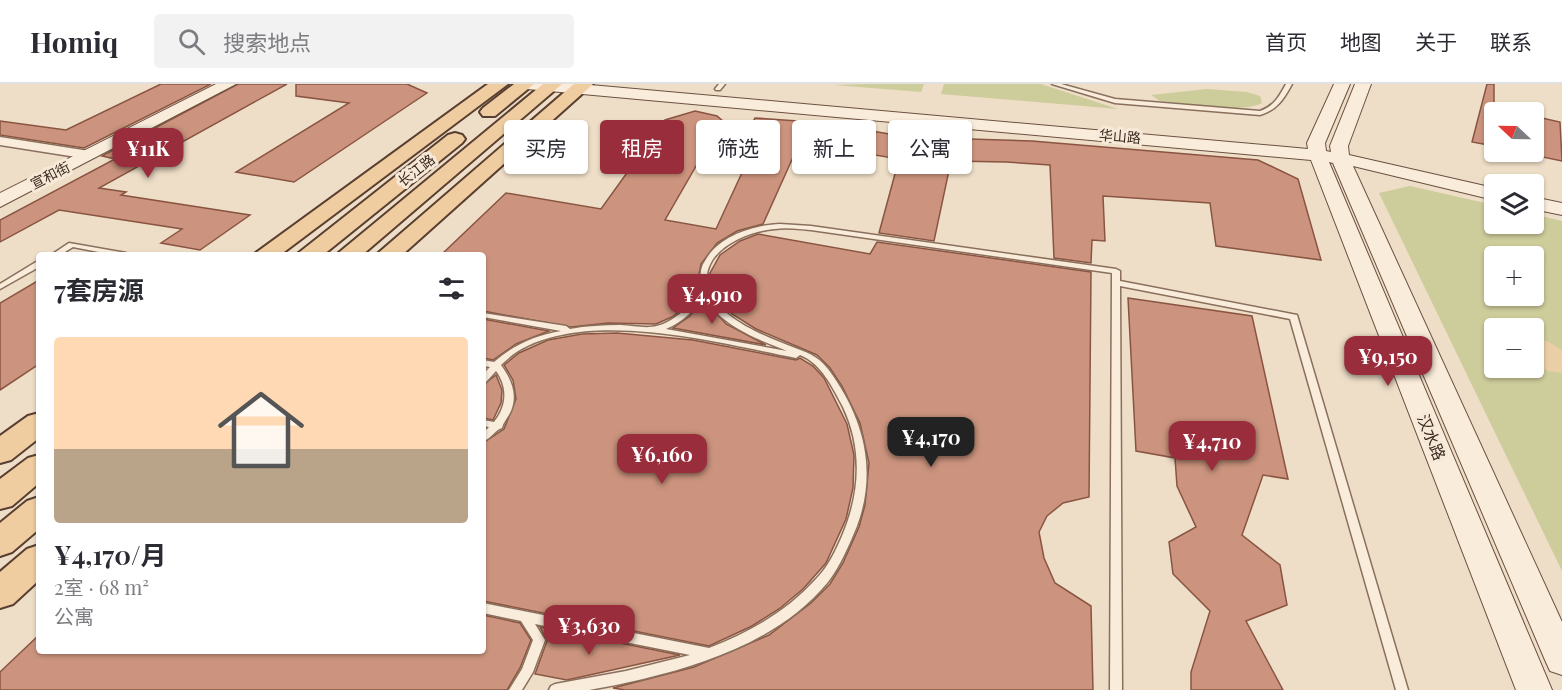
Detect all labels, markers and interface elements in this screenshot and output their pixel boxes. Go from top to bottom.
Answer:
search box [154,14,574,68]
text: Homiq [30,23,118,60]
icon: search [175,25,208,58]
text: 搜索地点 [223,27,311,57]
text: 首页 [1265,27,1307,55]
text: 地图 [1340,27,1382,55]
text: 关于 [1415,27,1457,55]
text: 联系 [1490,27,1532,55]
north arrow [1484,102,1544,162]
map controls [1484,102,1544,378]
chip: 买房 [504,120,588,174]
chip: 租房 [600,120,684,174]
chip: 筛选 [696,120,780,174]
chip: 新上 [792,120,876,174]
chip: 公寓 [888,120,972,174]
street label: 华山路 [1098,125,1142,147]
pin: ¥11K [112,128,184,179]
text: ¥11K [126,134,170,161]
street label: 长江路 [394,150,438,190]
street label: 宣和街 [27,157,73,193]
button: layers [1484,174,1544,234]
button: + [1484,246,1544,306]
text: 7套房源 [54,272,144,307]
icon: filters [435,272,468,305]
pin: ¥4,910 [663,274,761,325]
text: ¥4,910 [681,280,743,307]
button: − [1484,318,1544,378]
pin: ¥9,150 [1339,336,1437,387]
text: ¥9,150 [1358,342,1418,369]
icon: home [207,376,315,484]
street label: 汉水路 [1413,411,1451,463]
pin: ¥4,170 [882,417,980,468]
pin: ¥4,710 [1163,421,1261,472]
text: ¥4,170 [901,423,961,450]
text: ¥4,710 [1183,427,1241,454]
pin: ¥6,160 [613,434,711,485]
text: ¥6,160 [631,440,693,467]
text: ¥4,170/月 [54,537,167,572]
text: 2室 · 68 m² [54,573,149,600]
text: 公寓 [54,602,94,629]
pin: ¥3,630 [540,605,638,656]
text: ¥3,630 [558,611,620,638]

